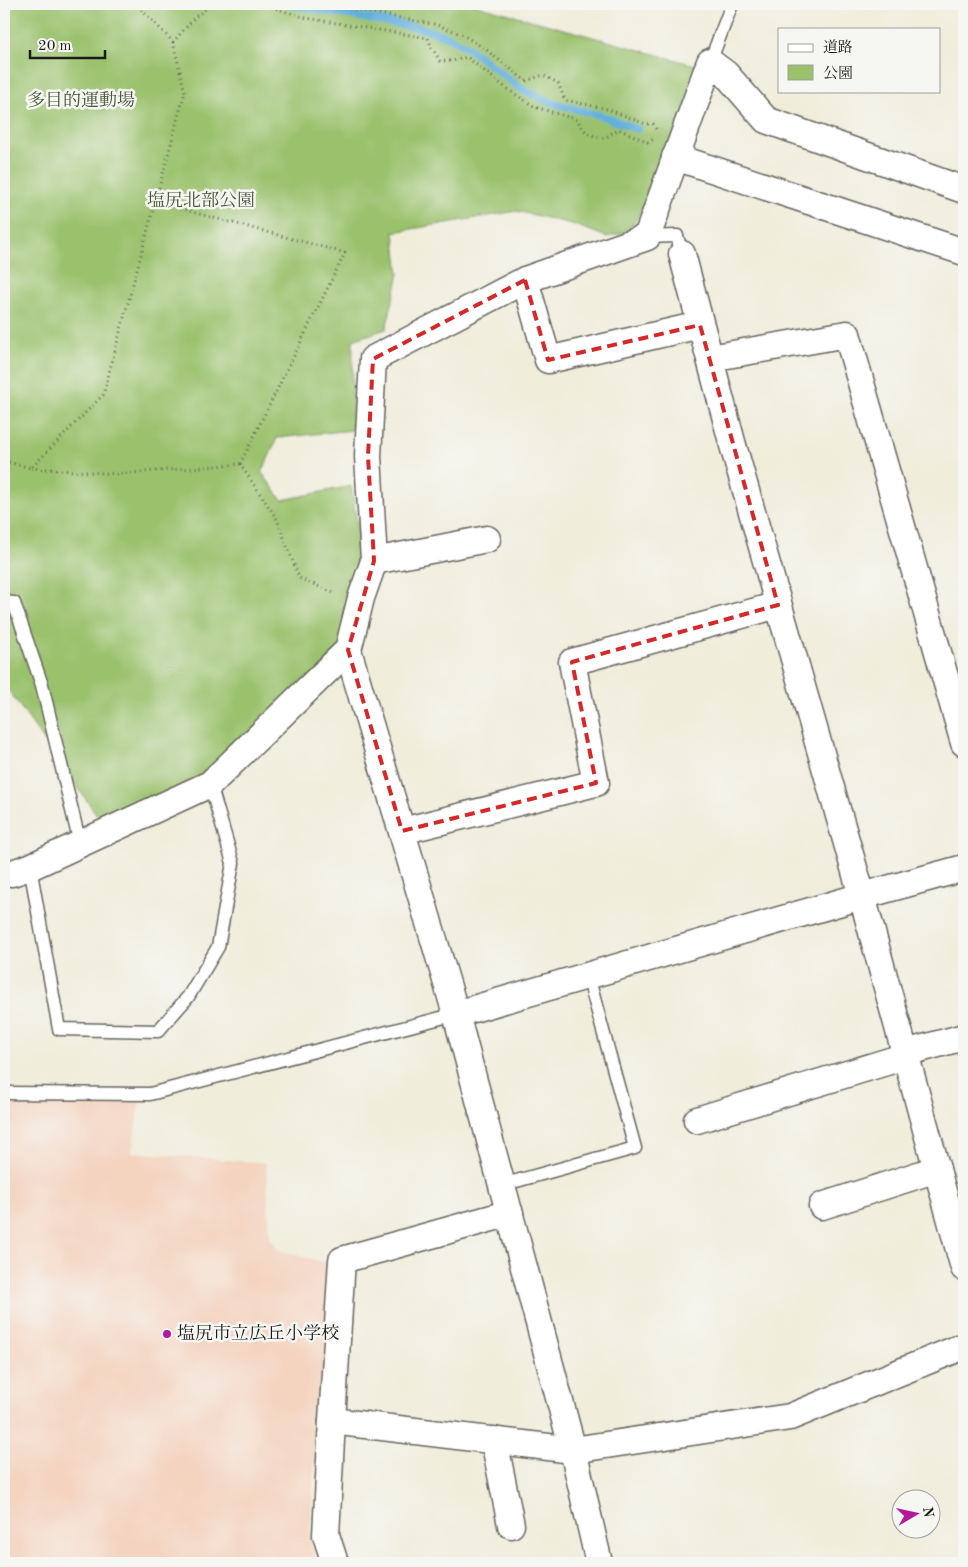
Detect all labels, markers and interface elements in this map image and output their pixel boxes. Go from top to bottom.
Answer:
scale bar [30,28,105,60]
legend [778,28,940,92]
text: 20 m [38,39,72,54]
text: 道路 [823,39,853,56]
text: 公園 [823,65,853,82]
park label: 多目的運動場 [27,90,135,110]
park label: 塩尻北部公園 [147,190,255,210]
place label: 塩尻市立広丘小学校 [177,1323,339,1343]
marker: 塩尻市立広丘小学校 [161,1328,173,1340]
north arrow [890,1490,940,1540]
text: N [920,1506,936,1519]

